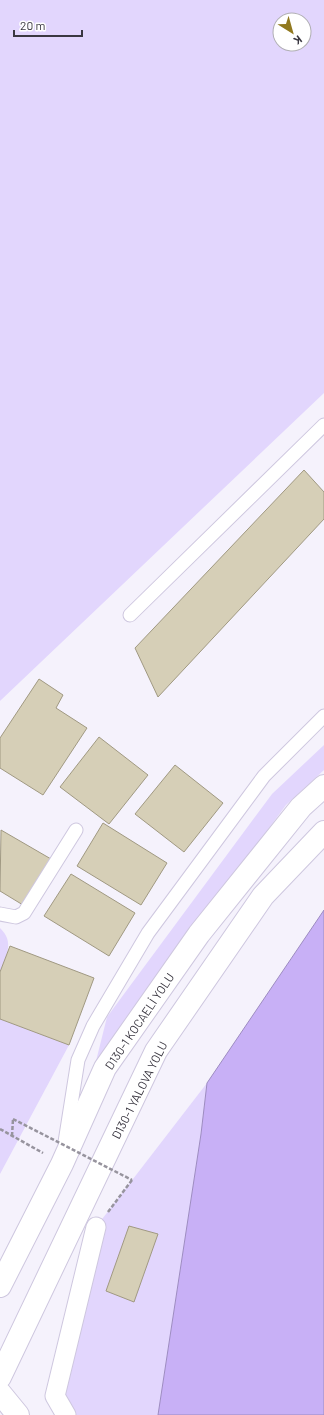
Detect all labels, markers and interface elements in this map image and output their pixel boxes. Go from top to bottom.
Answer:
scale bar [14,12,82,38]
north arrow [272,12,312,52]
text: 20 m [20,18,46,32]
text: K [292,33,305,48]
street label: D130-1 KOCAELİ YOLU [102,970,176,1072]
street label: D130-1 YALOVA YOLU [108,1039,170,1141]

